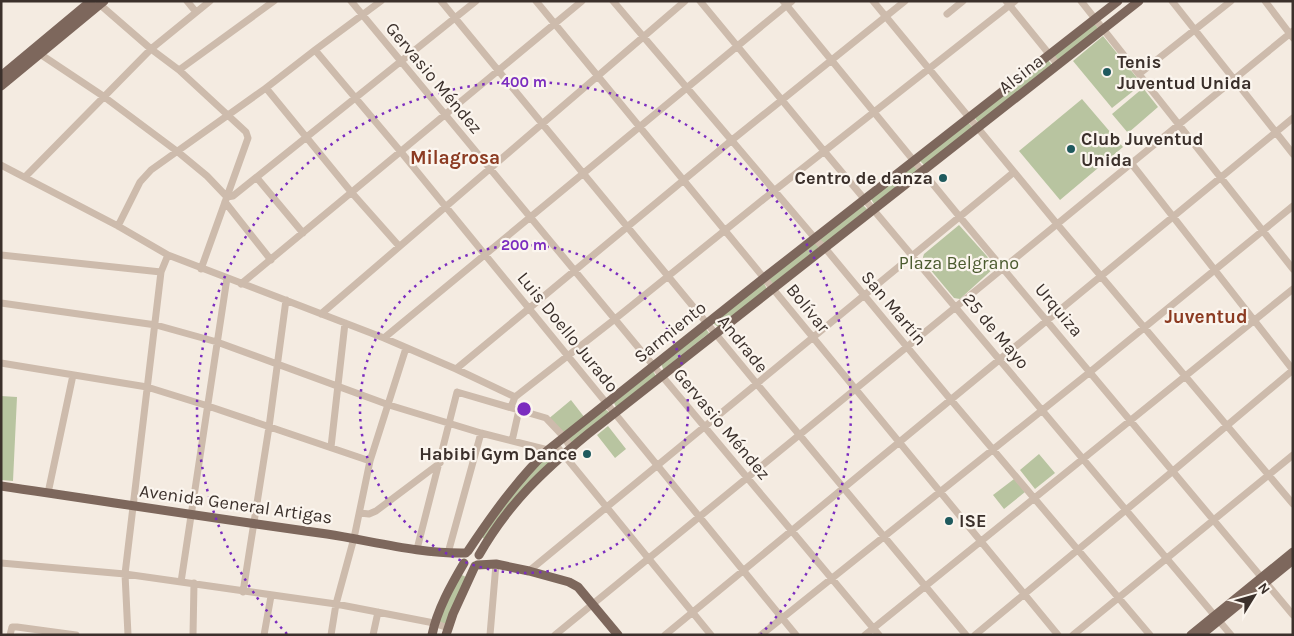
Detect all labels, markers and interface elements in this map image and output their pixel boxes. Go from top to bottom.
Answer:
street label: Gervasio Méndez [381,18,487,138]
street label: Alsina [994,50,1048,98]
place label: Tenis Juventud Unida [1117,51,1251,94]
marker: Tenis Juventud Unida [1101,66,1113,78]
text: 400 m [501,73,547,91]
place label: Club Juventud Unida [1081,128,1204,171]
marker: Club Juventud Unida [1065,143,1077,155]
district label: Milagrosa [410,147,500,169]
place label: Centro de danza [795,167,933,189]
marker: Centro de danza [937,172,949,184]
text: 200 m [501,236,547,254]
park label: Plaza Belgrano [899,252,1019,274]
street label: San Martín [856,266,932,350]
street label: Luis Doello Jurado [513,267,623,397]
street label: Bolívar [782,279,835,337]
street label: Urquiza [1030,279,1088,341]
street label: 25 de Mayo [958,289,1034,373]
street label: Sarmiento [630,296,710,368]
district label: Juventud [1164,306,1248,328]
street label: Andrade [713,311,773,377]
street label: Gervasio Méndez [669,364,775,484]
centre of rings [515,400,533,418]
place label: Habibi Gym Dance [419,443,577,465]
marker: Habibi Gym Dance [581,448,593,460]
street label: Avenida General Artigas [138,480,334,528]
place label: ISE [959,510,987,532]
marker: ISE [943,515,955,527]
north arrow [1229,571,1279,621]
text: N [1254,579,1274,598]

